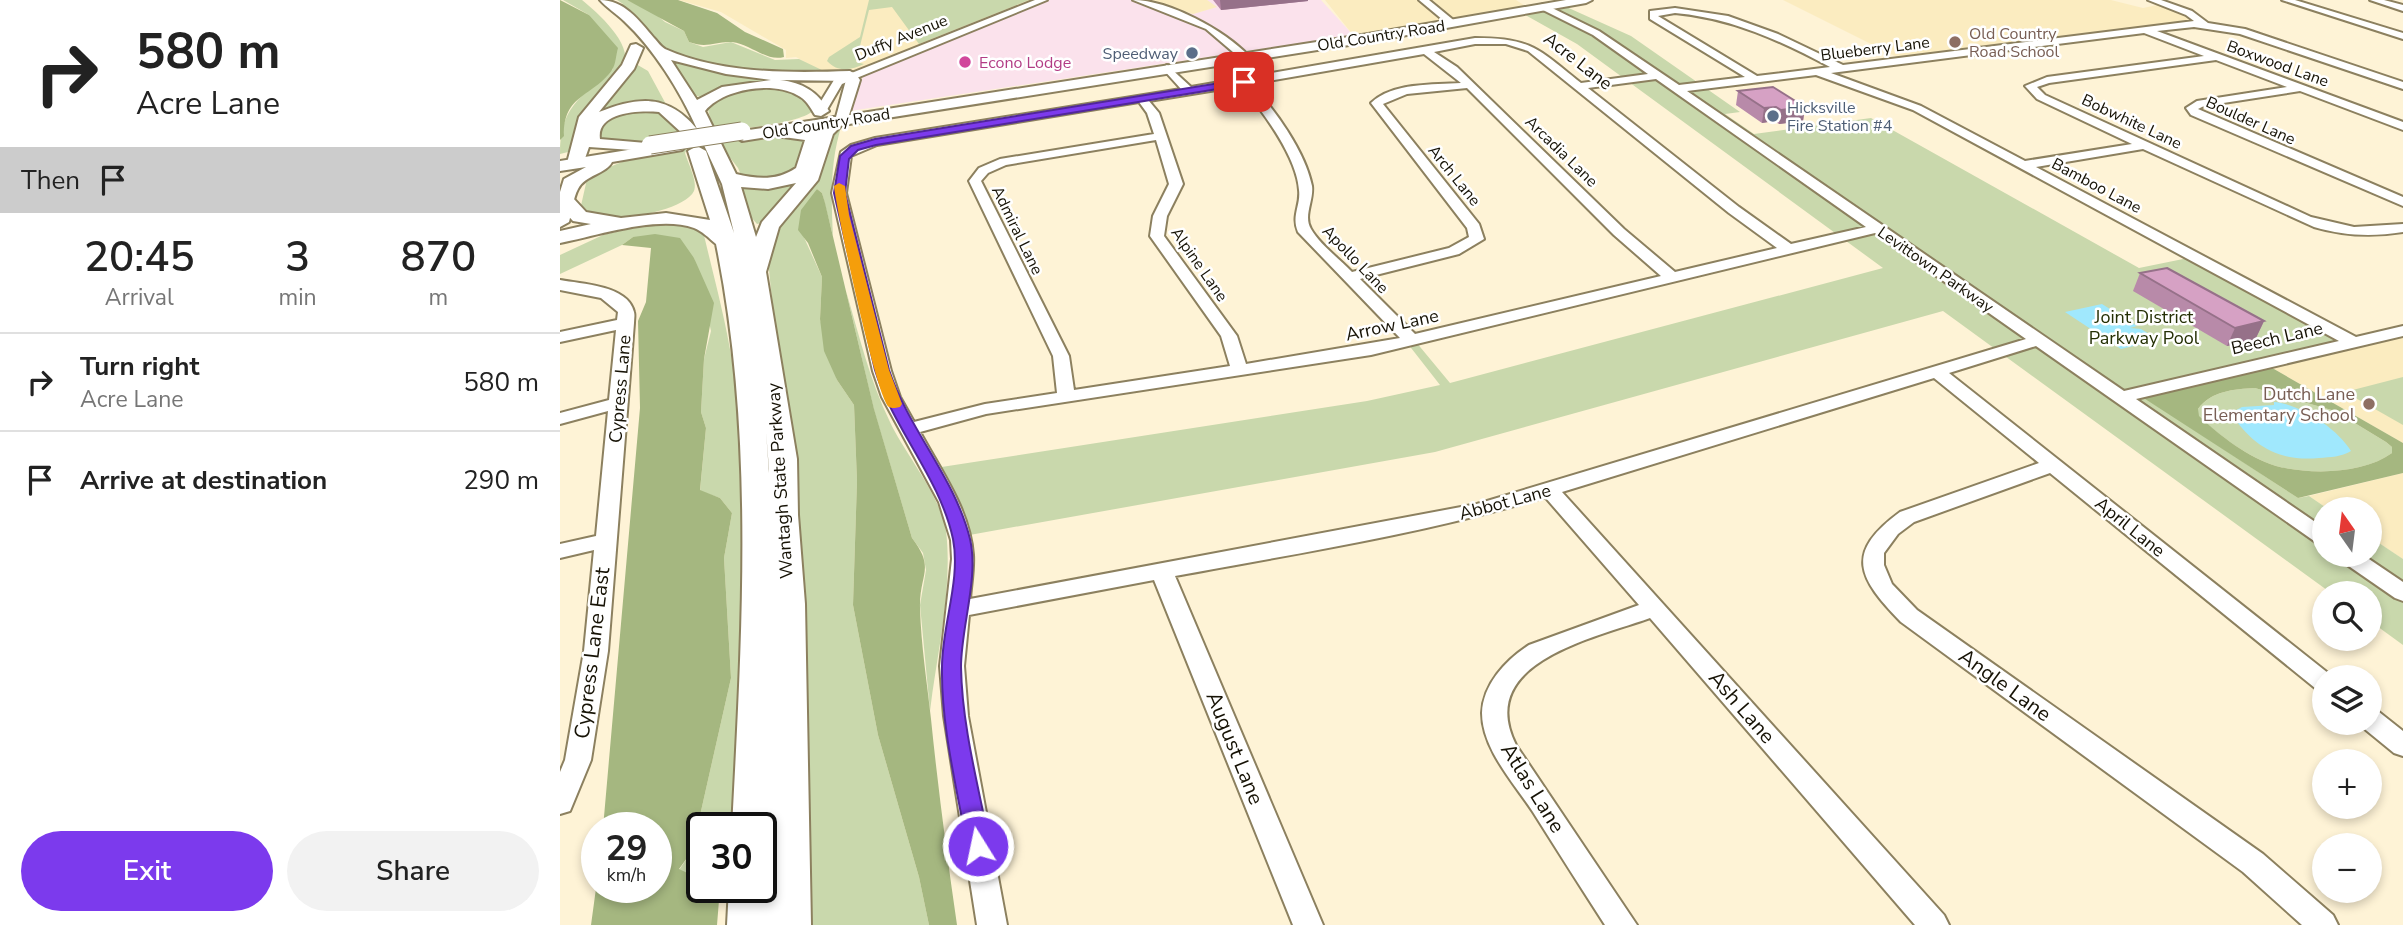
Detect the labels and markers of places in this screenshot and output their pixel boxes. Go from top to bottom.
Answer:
place label: Old Country Road School [1969,23,2059,63]
marker: Old Country Road School [1947,34,1963,50]
place label: Speedway [1103,43,1179,65]
marker: Speedway [1184,45,1200,61]
place label: Econo Lodge [979,52,1071,74]
pin [1214,52,1274,112]
marker: Econo Lodge [957,54,973,70]
place label: Hicksville Fire Station #4 [1787,97,1893,137]
marker: Hicksville Fire Station #4 [1765,108,1781,124]
place label: Dutch Lane Elementary School [2203,382,2356,427]
marker: Dutch Lane Elementary School [2361,396,2377,412]

